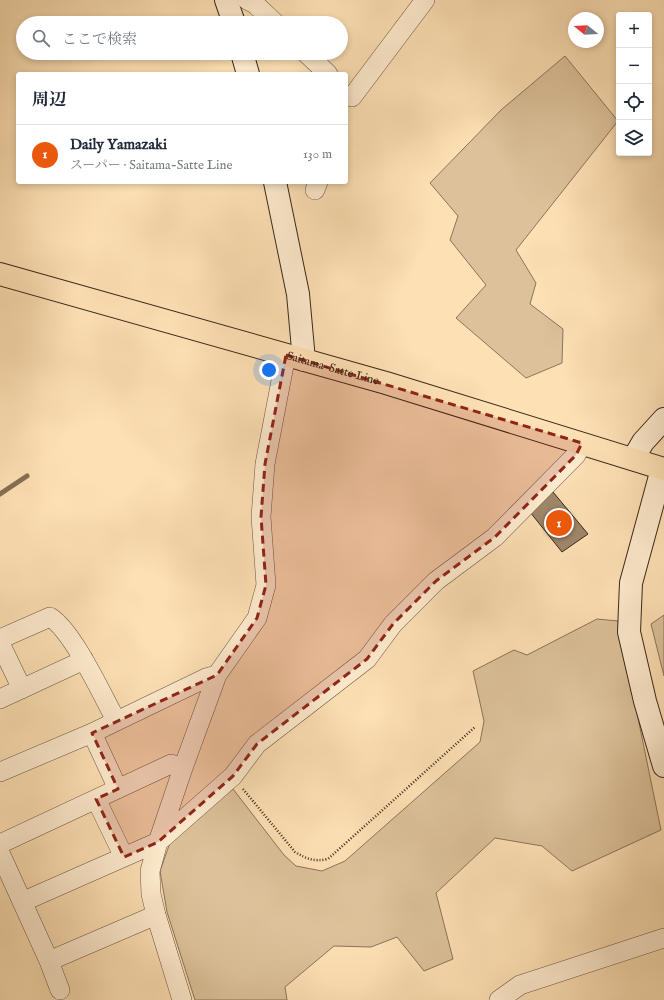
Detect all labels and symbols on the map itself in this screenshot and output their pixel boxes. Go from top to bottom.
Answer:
north arrow [568,12,604,48]
street label: Saitama-Satte Line [285,348,381,388]
your location [259,360,279,380]
pin: 1 [546,508,572,538]

